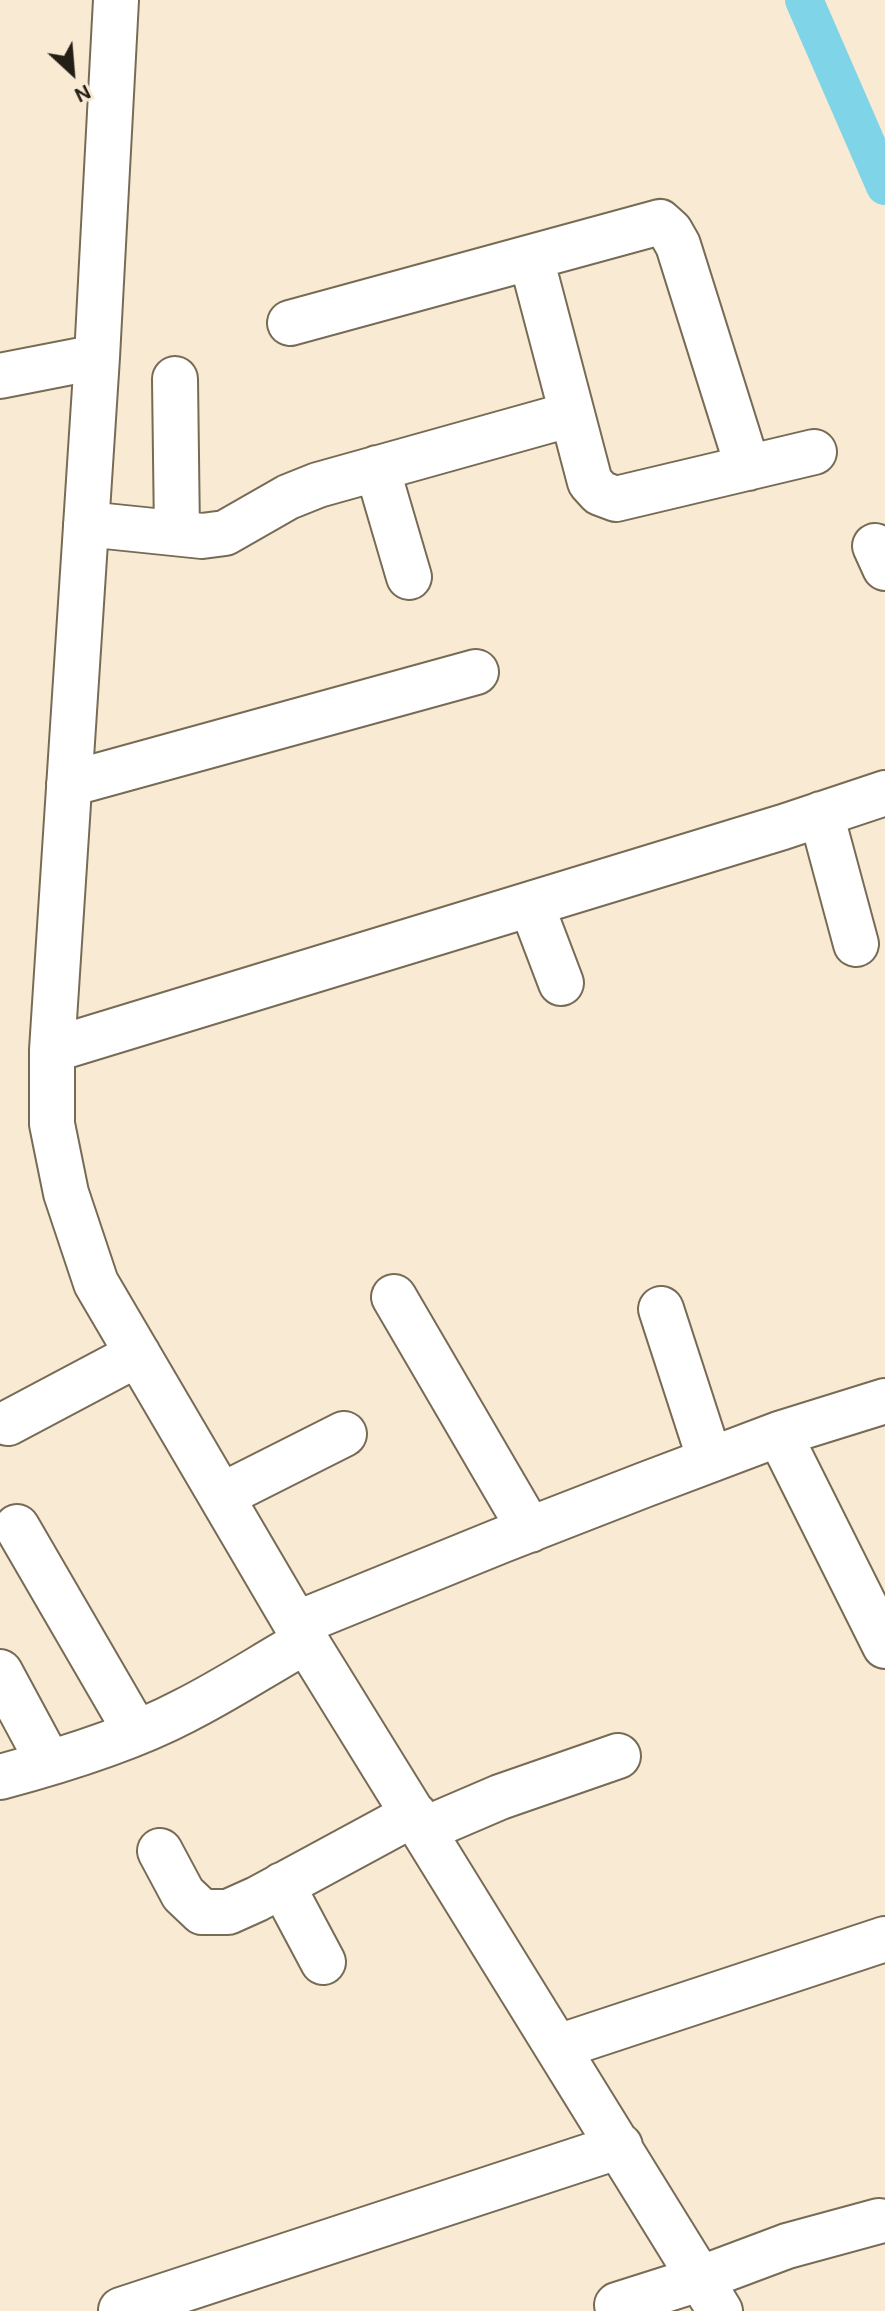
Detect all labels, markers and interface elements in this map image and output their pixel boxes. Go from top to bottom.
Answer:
north arrow [32,32,112,112]
text: N [70,78,95,109]

